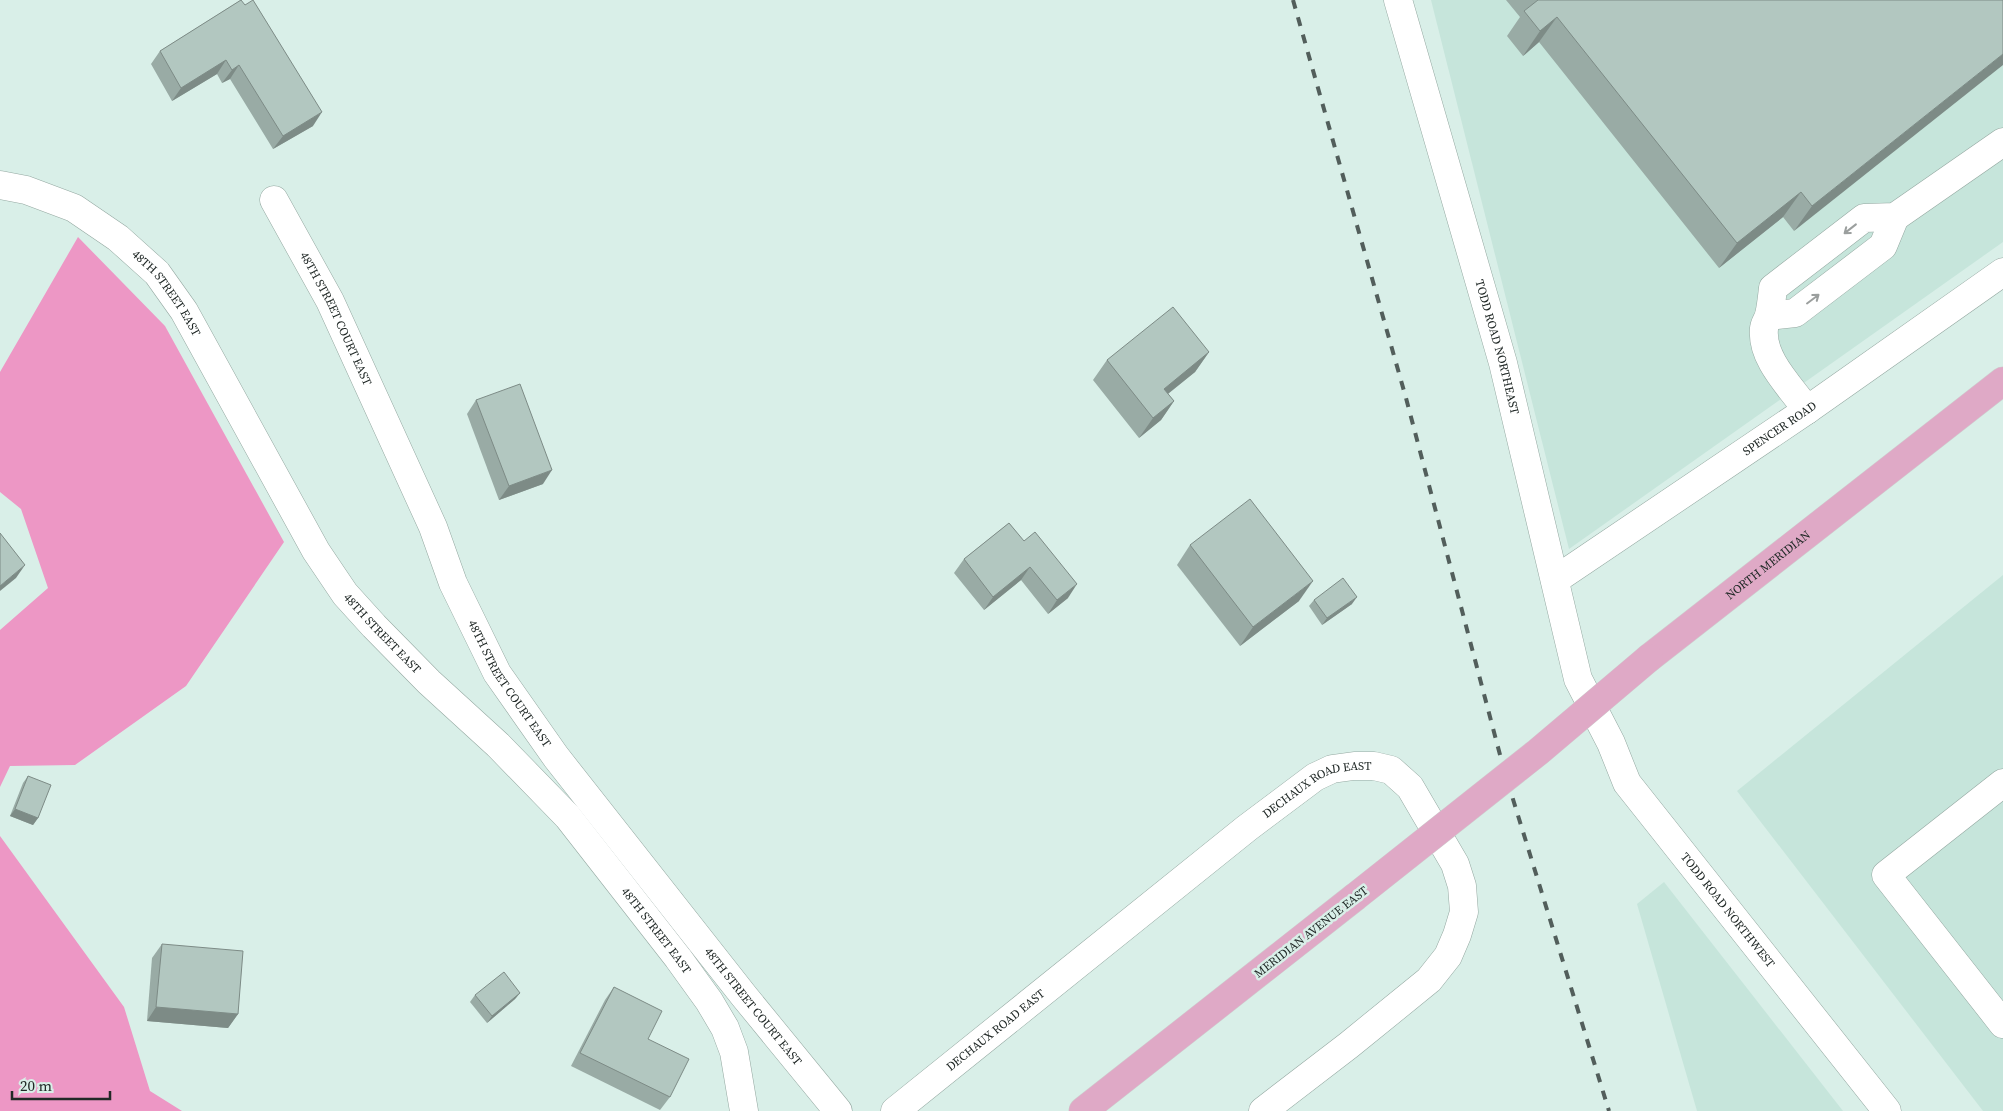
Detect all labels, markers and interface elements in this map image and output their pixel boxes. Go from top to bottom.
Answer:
one-way arrow [1844,223,1857,234]
street label: 48TH STREET EAST [128,246,205,340]
street label: 48TH STREET COURT EAST [296,249,376,389]
street label: TODD ROAD NORTHEAST [1471,278,1523,417]
one-way arrow [1806,294,1819,305]
street label: SPENCER ROAD [1739,398,1820,459]
street label: NORTH MERIDIAN [1722,527,1814,603]
street label: 48TH STREET EAST [340,590,425,678]
street label: 48TH STREET COURT EAST [464,617,555,751]
street label: DECHAUX ROAD EAST [1259,758,1372,822]
street label: TODD ROAD NORTHWEST [1677,849,1779,972]
street label: MERIDIAN AVENUE EAST [1251,882,1372,981]
street label: 48TH STREET EAST [618,884,695,978]
street label: 48TH STREET COURT EAST [701,944,806,1069]
street label: DECHAUX ROAD EAST [943,985,1049,1075]
scale bar [12,1068,110,1100]
text: 20 m [20,1075,52,1096]

